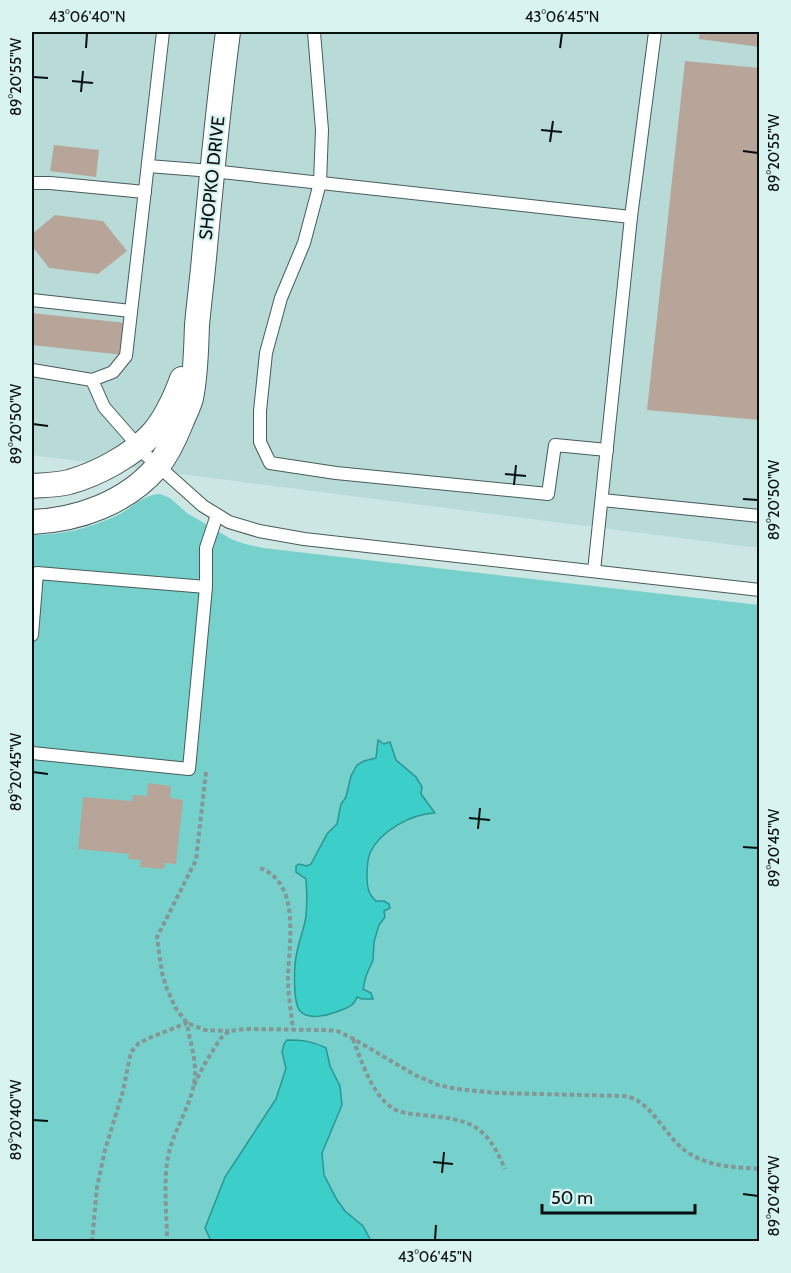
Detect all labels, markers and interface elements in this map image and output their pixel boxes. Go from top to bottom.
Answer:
text: 43°06'40"N [49,8,125,26]
text: 43°06'45"N [525,8,599,26]
text: 89°20'55"W [7,37,25,116]
text: 89°20'55"W [765,113,783,192]
street label: SHOPKO DRIVE [195,115,229,241]
text: 89°20'50"W [7,383,25,464]
text: 89°20'50"W [765,459,783,540]
text: 89°20'45"W [7,732,25,811]
text: 89°20'45"W [765,808,783,887]
text: 89°20'40"W [7,1079,25,1160]
text: 89°20'40"W [765,1155,783,1236]
scale bar [542,1177,695,1215]
text: 50 m [551,1187,593,1209]
text: 43°06'45"N [398,1248,472,1266]

